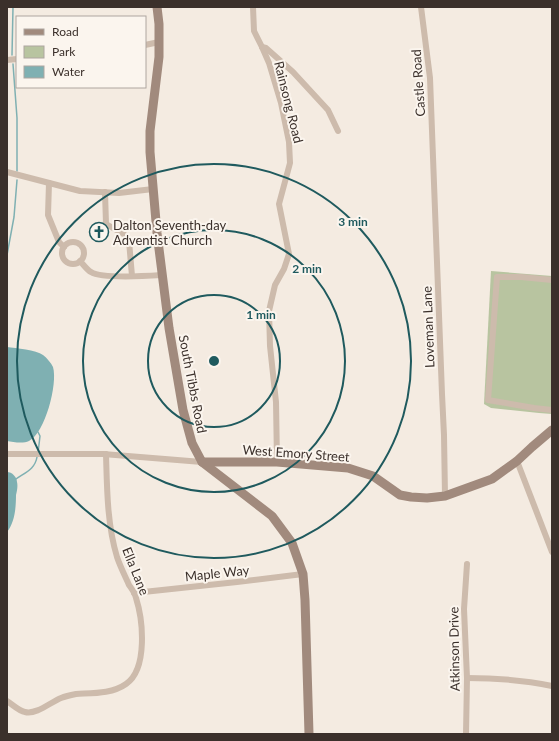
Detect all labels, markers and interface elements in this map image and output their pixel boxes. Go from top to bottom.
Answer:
legend [16,16,146,88]
text: Road [52,24,79,39]
text: Park [52,44,76,59]
street label: Castle Road [408,49,428,117]
street label: Rainsong Road [271,59,307,145]
text: Water [52,64,85,79]
text: 3 min [338,214,368,229]
place label: Dalton Seventh-day Adventist Church [113,217,226,248]
church icon: Dalton Seventh-day Adventist Church [88,221,110,243]
text: 2 min [292,261,322,276]
street label: Loveman Lane [419,286,437,368]
text: 1 min [246,307,276,322]
street label: South Tibbs Road [176,334,210,434]
centre of rings [207,354,221,368]
street label: West Emory Street [242,441,350,465]
street label: Ella Lane [119,545,153,598]
street label: Maple Way [184,562,250,584]
street label: Atkinson Drive [445,606,463,691]

